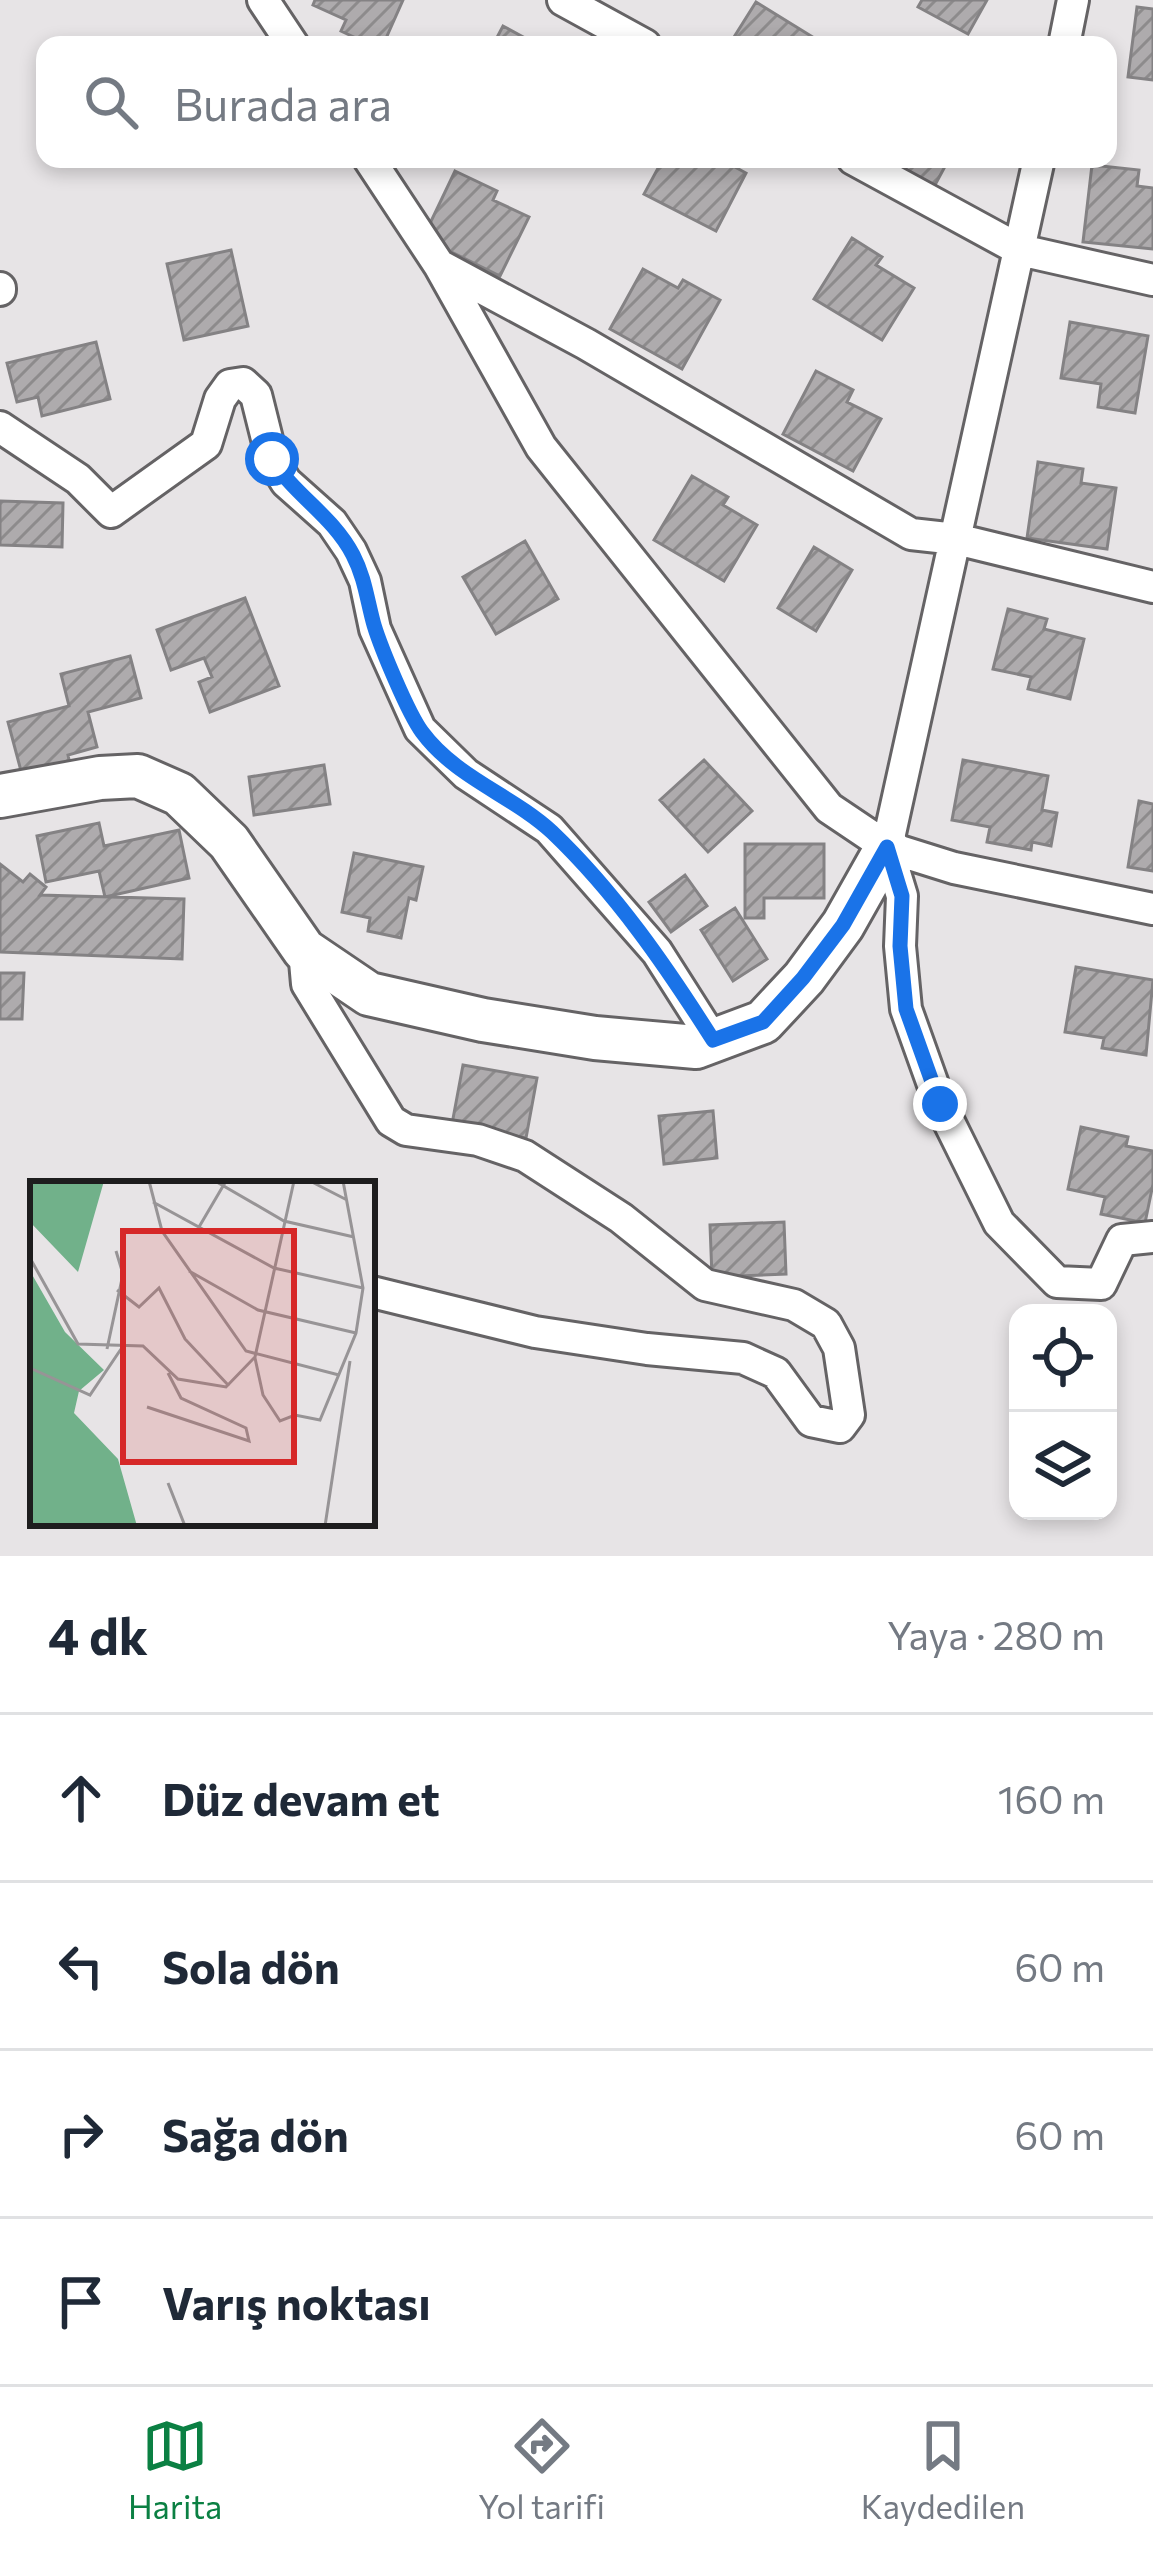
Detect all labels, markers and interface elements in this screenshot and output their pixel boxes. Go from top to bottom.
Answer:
search box [36,36,1117,168]
icon: search [78,69,144,135]
text: Burada ara [174,75,392,130]
route start [245,432,299,486]
route end [913,1077,967,1131]
inset map [30,1181,375,1526]
map controls [1009,1304,1117,1520]
button: locate [1009,1304,1117,1412]
button: layers [1009,1412,1117,1520]
text: 4 dk [48,1603,148,1666]
text: Yaya · 280 m [887,1610,1105,1658]
icon: ahead [48,1765,114,1831]
text: Düz devam et [162,1770,440,1825]
text: 160 m [998,1774,1105,1822]
icon: left [48,1933,114,1999]
text: Sola dön [162,1938,340,1993]
text: 60 m [1014,1942,1105,1990]
icon: right [48,2101,114,2167]
text: Sağa dön [162,2106,349,2161]
text: 60 m [1014,2110,1105,2158]
icon: arrive [48,2269,114,2335]
text: Varış noktası [162,2274,431,2329]
tab: Harita [128,2413,222,2526]
tab: Yol tarifi [478,2413,605,2526]
tab: Kaydedilen [861,2413,1025,2526]

